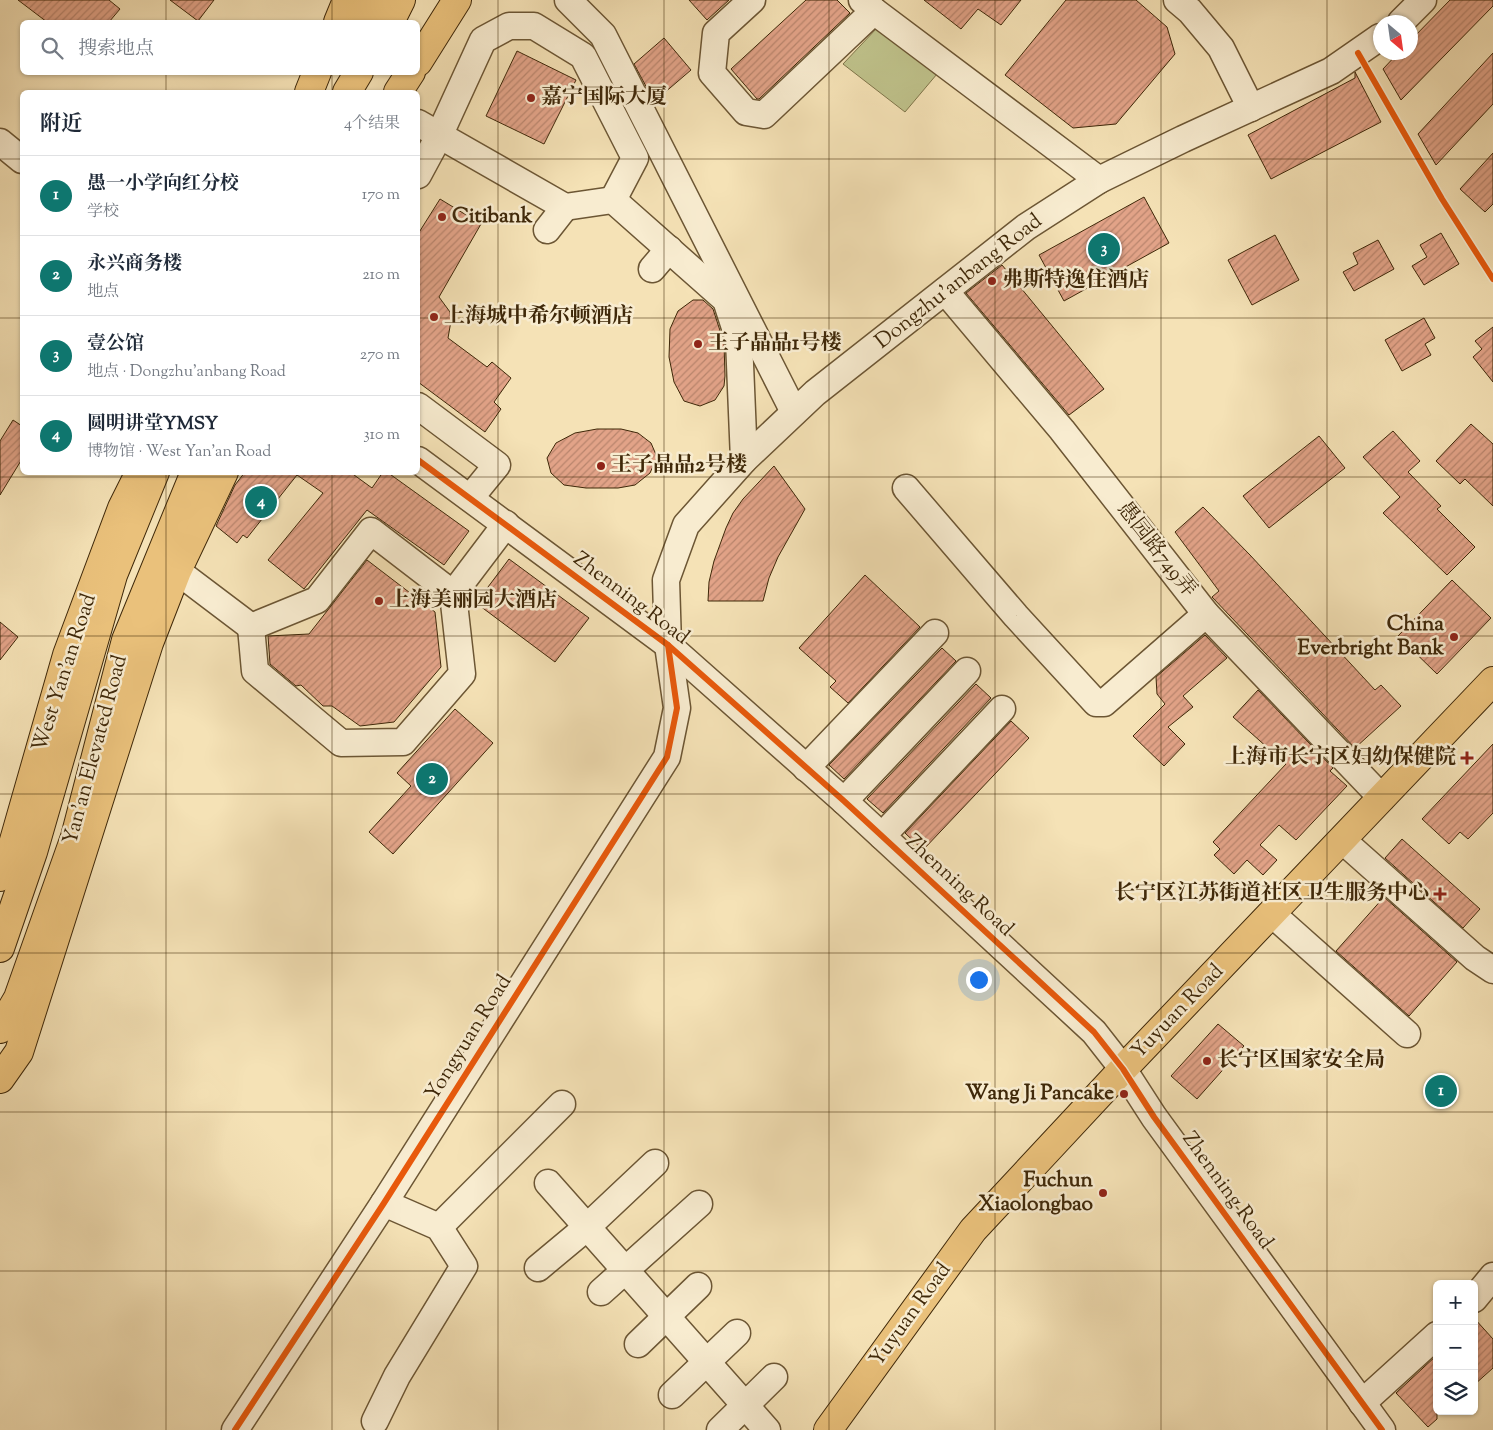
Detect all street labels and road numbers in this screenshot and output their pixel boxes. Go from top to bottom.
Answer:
street label: Dongzhu'anbang Road [869,207,1049,357]
street label: 愚园路749弄 [1109,496,1203,604]
street label: Zhenning Road [567,545,695,653]
street label: West Yan'an Road [25,590,105,756]
street label: Yan'an Elevated Road [56,652,136,848]
street label: Zhenning Road [898,828,1020,944]
street label: Yuyuan Road [1125,958,1231,1066]
street label: Yongyuan Road [418,969,520,1107]
street label: Zhenning Road [1174,1126,1280,1256]
street label: Yuyuan Road [863,1257,959,1373]

